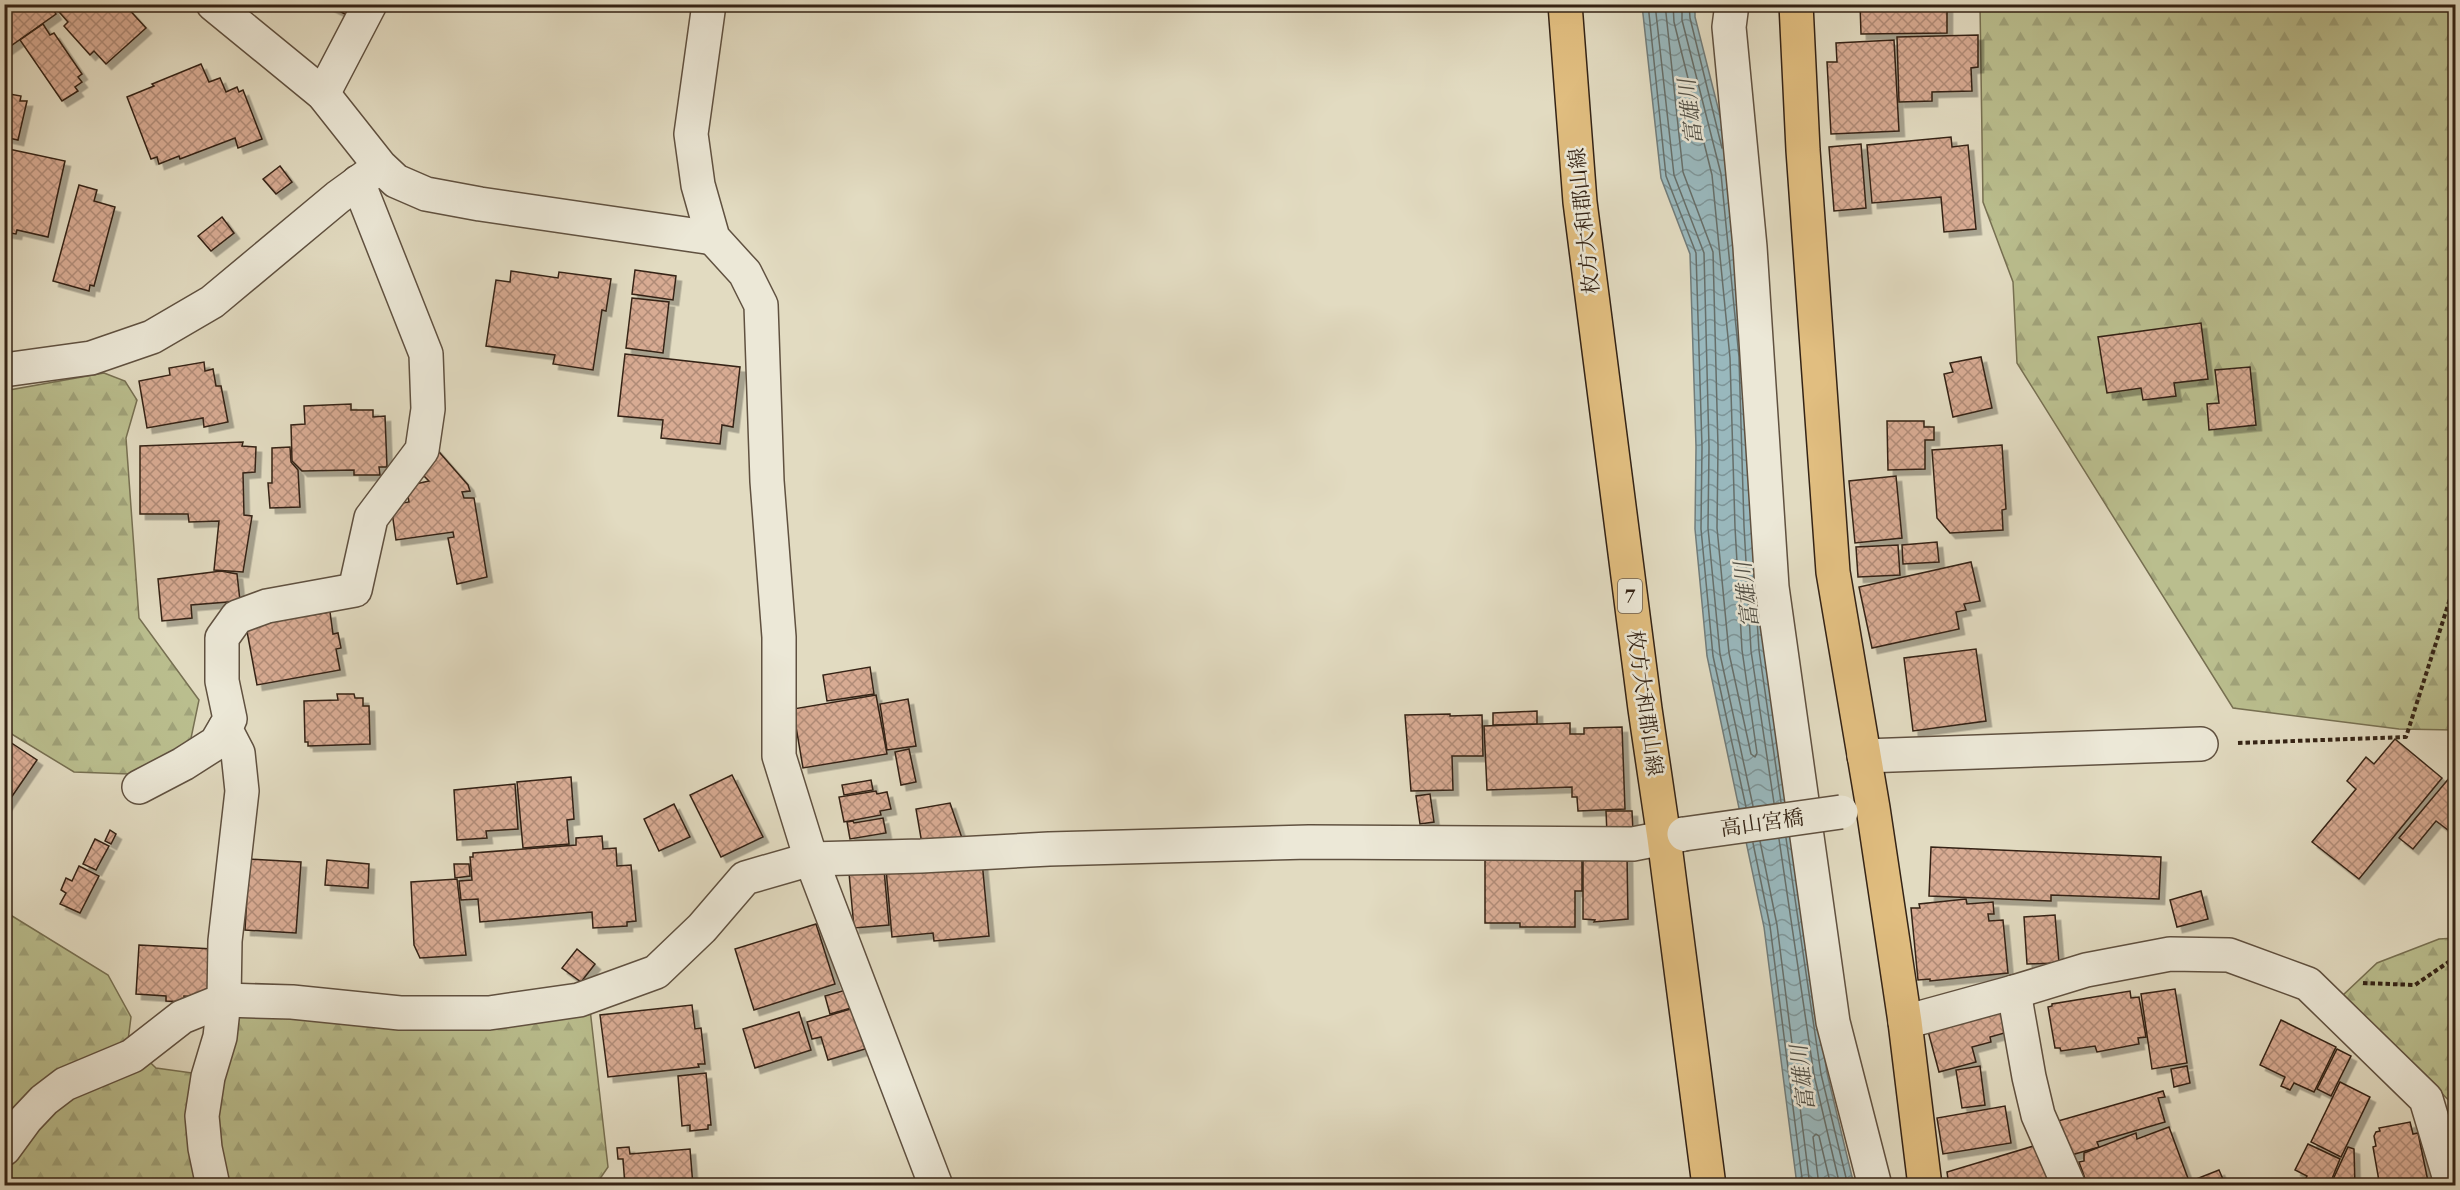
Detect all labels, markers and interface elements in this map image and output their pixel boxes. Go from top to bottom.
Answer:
water label: 富雄川 [1672,75,1709,146]
street label: 枚方大和郡山線 [1562,147,1605,296]
water label: 富雄川 [1728,558,1765,629]
road number: 7 [1618,579,1642,613]
street label: 枚方大和郡山線 [1622,628,1669,778]
street label: 高山宮橋 [1718,803,1805,842]
water label: 富雄川 [1784,1041,1821,1112]

